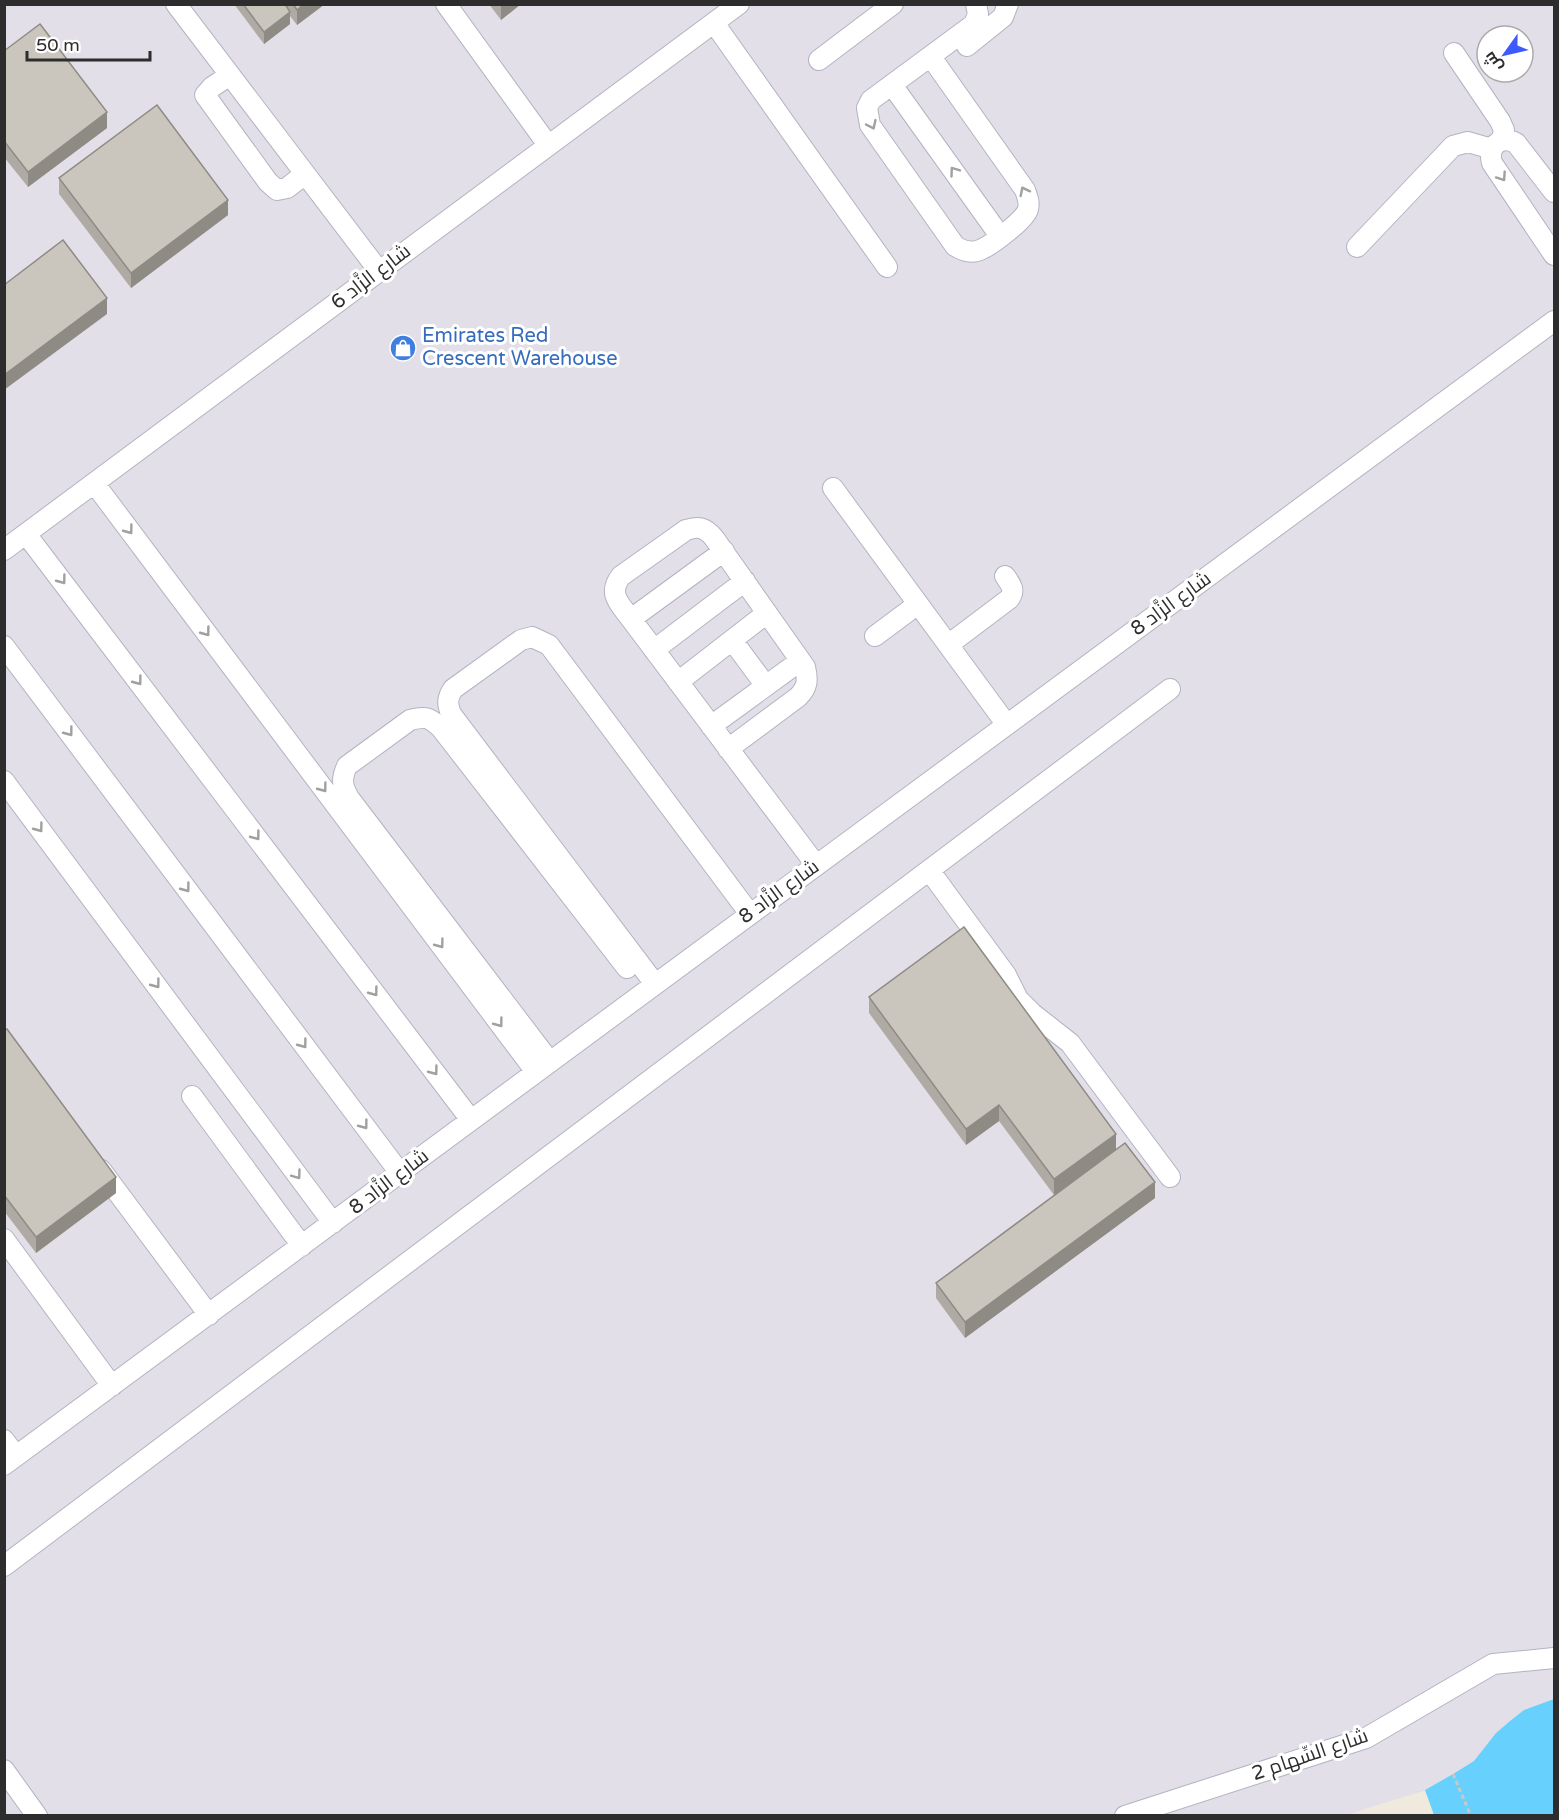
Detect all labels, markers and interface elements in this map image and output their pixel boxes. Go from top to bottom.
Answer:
scale bar [27,24,150,62]
north arrow [1475,24,1535,84]
text: 50 m [36,34,80,56]
text: ش [1479,48,1507,76]
one-way arrow [865,118,877,129]
one-way arrow [950,167,961,178]
one-way arrow [1494,170,1505,181]
one-way arrow [1020,186,1031,197]
street label: شارع الزَّاد 6 [326,238,416,316]
place label: Emirates Red Crescent Warehouse [422,324,618,371]
shop icon: Emirates Red Crescent Warehouse [388,333,418,363]
one-way arrow [122,523,133,534]
street label: شارع الزَّاد 8 [1125,566,1217,642]
one-way arrow [54,573,65,584]
one-way arrow [199,625,210,636]
one-way arrow [131,674,142,685]
one-way arrow [61,725,72,736]
one-way arrow [316,781,327,792]
one-way arrow [32,821,43,832]
one-way arrow [249,830,260,841]
street label: شارع الزَّاد 8 [733,854,825,930]
one-way arrow [178,881,189,892]
one-way arrow [433,937,444,948]
one-way arrow [148,978,159,989]
one-way arrow [367,985,378,996]
one-way arrow [491,1016,502,1027]
one-way arrow [296,1037,307,1048]
one-way arrow [427,1065,438,1076]
one-way arrow [357,1118,368,1129]
street label: شارع الزَّاد 8 [344,1143,434,1221]
one-way arrow [290,1169,301,1180]
street label: شارع السِّهام 2 [1249,1724,1372,1787]

